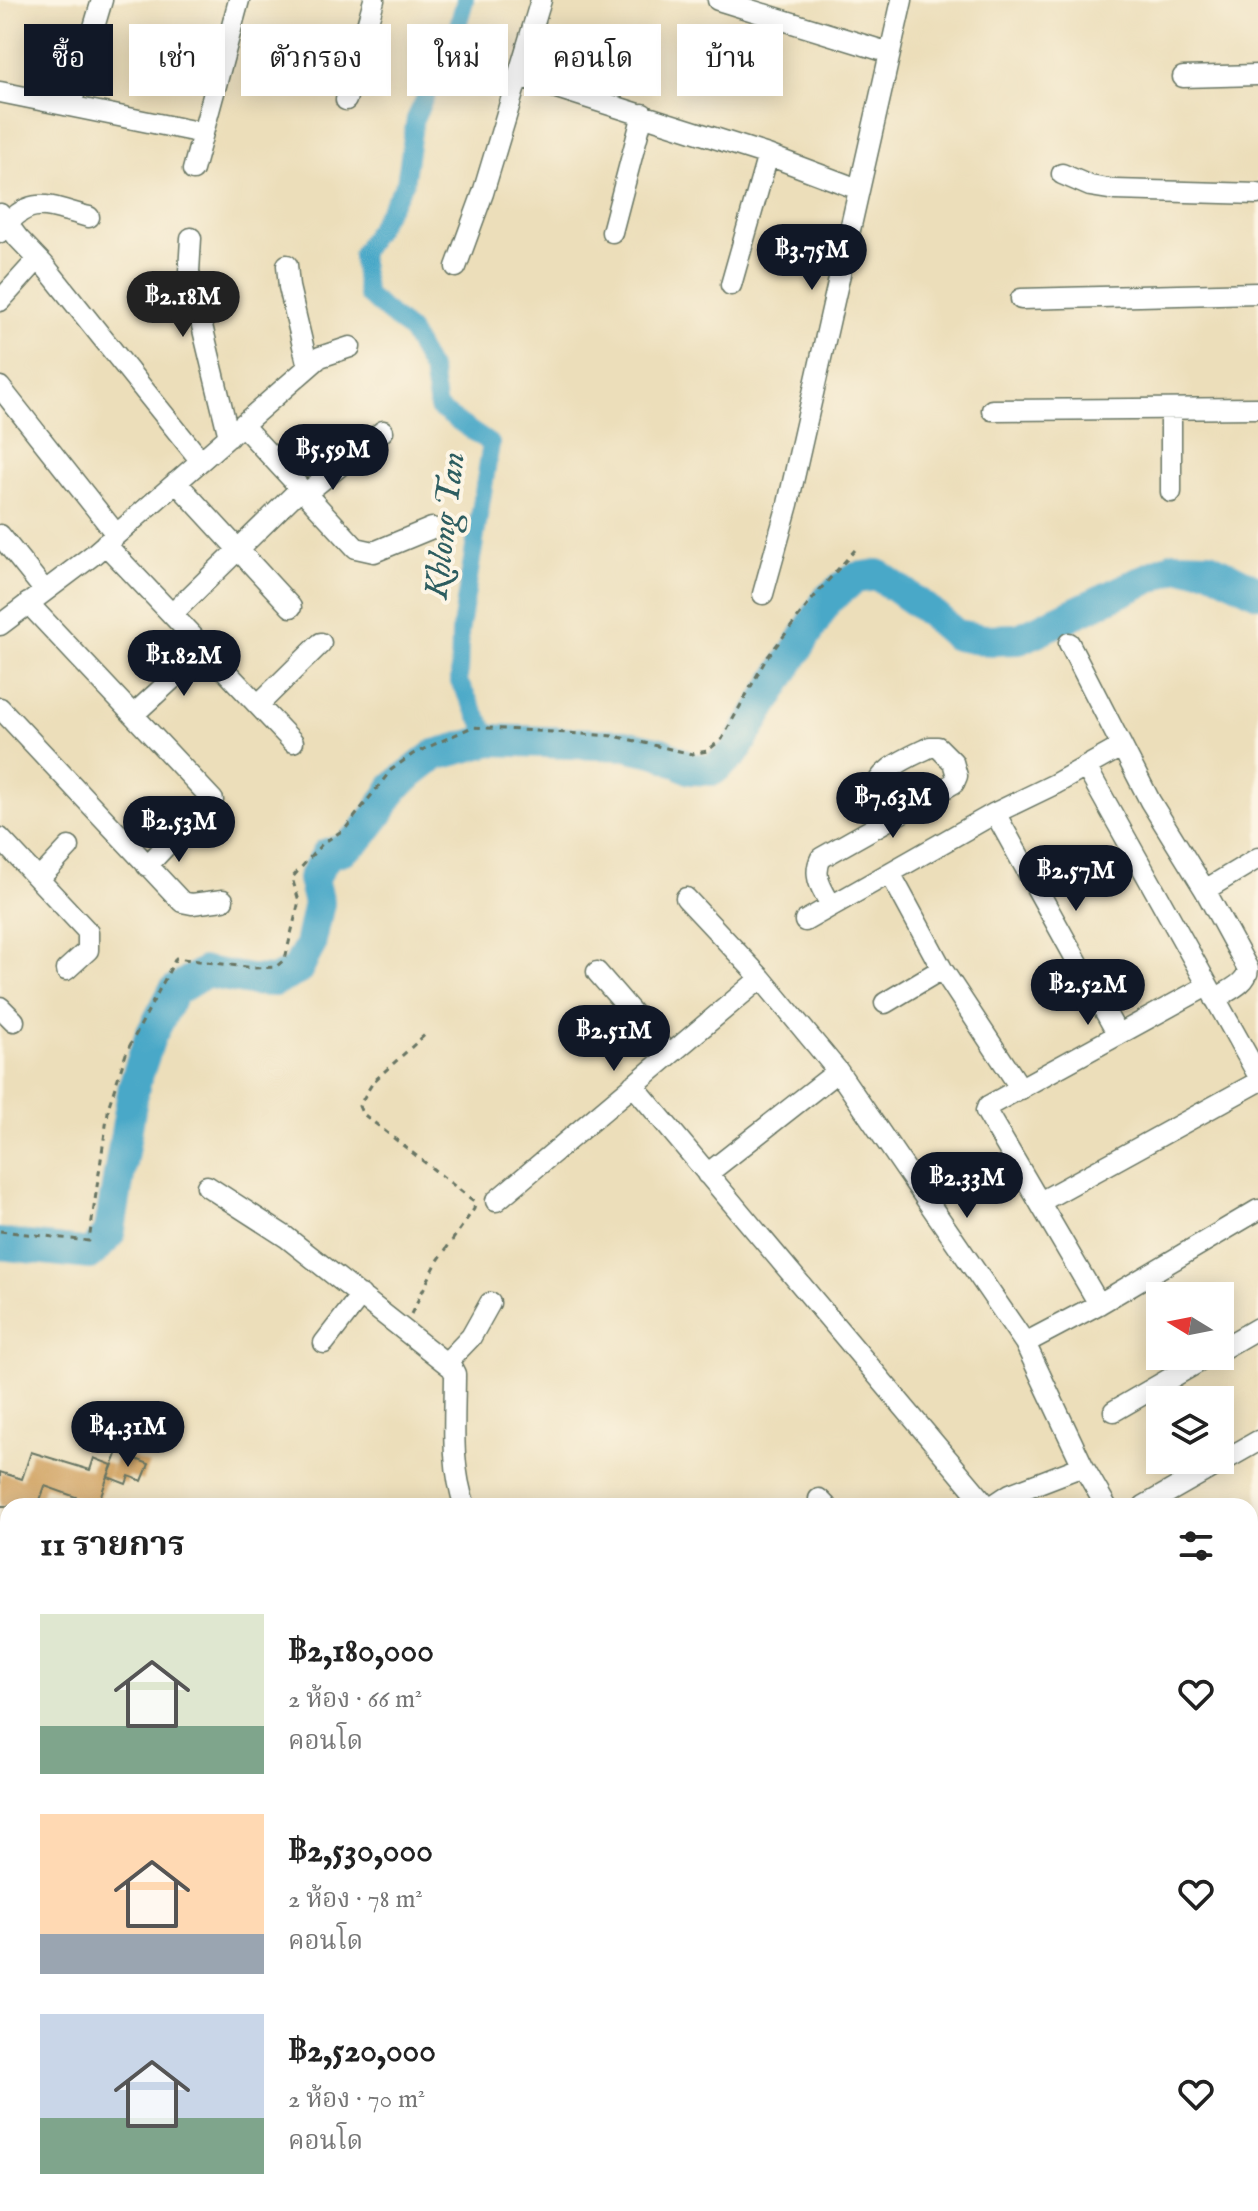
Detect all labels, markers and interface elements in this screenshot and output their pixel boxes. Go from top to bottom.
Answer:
chip: ซื้อ [24,24,113,96]
chip: เช่า [129,24,225,96]
chip: ตัวกรอง [241,24,391,96]
chip: ใหม่ [407,24,508,96]
chip: คอนโด [524,24,661,96]
chip: บ้าน [677,24,783,96]
pin: ฿3.75M [747,224,877,292]
text: ฿3.75M [775,233,849,266]
pin: ฿2.18M [118,271,248,339]
text: ฿2.18M [145,280,221,313]
pin: ฿5.59M [268,424,398,492]
text: ฿5.59M [296,433,370,466]
water label: Khlong Tan [415,449,476,602]
pin: ฿1.82M [119,630,249,698]
text: ฿1.82M [146,639,222,672]
pin: ฿7.63M [828,772,958,840]
text: ฿7.63M [854,781,932,814]
pin: ฿2.53M [114,796,244,864]
text: ฿2.53M [141,805,217,838]
pin: ฿2.57M [1011,845,1141,913]
text: ฿2.57M [1037,854,1115,887]
pin: ฿2.52M [1023,959,1153,1027]
text: ฿2.52M [1049,968,1127,1001]
pin: ฿2.51M [549,1005,679,1073]
text: ฿2.51M [576,1014,652,1047]
pin: ฿2.33M [902,1152,1032,1220]
text: ฿2.33M [929,1161,1005,1194]
north arrow [1146,1282,1234,1370]
map controls [1146,1282,1234,1474]
button: layers [1146,1386,1234,1474]
pin: ฿4.31M [63,1401,193,1469]
text: ฿4.31M [89,1410,167,1443]
text: 11 รายการ [40,1524,185,1567]
icon: filters [1174,1524,1218,1568]
text: ฿2,180,000 [288,1630,434,1673]
icon: home [104,1646,200,1742]
icon: heart [1174,1672,1218,1716]
text: 2 ห้อง · 66 m² [288,1683,422,1716]
text: คอนโด [288,1725,363,1758]
text: ฿2,530,000 [288,1830,433,1873]
icon: home [104,1846,200,1942]
icon: heart [1174,1872,1218,1916]
text: 2 ห้อง · 78 m² [288,1883,423,1916]
text: คอนโด [288,1925,363,1958]
text: ฿2,520,000 [288,2030,436,2073]
icon: home [104,2046,200,2142]
icon: heart [1174,2072,1218,2116]
text: 2 ห้อง · 70 m² [288,2083,425,2116]
text: คอนโด [288,2125,363,2158]

